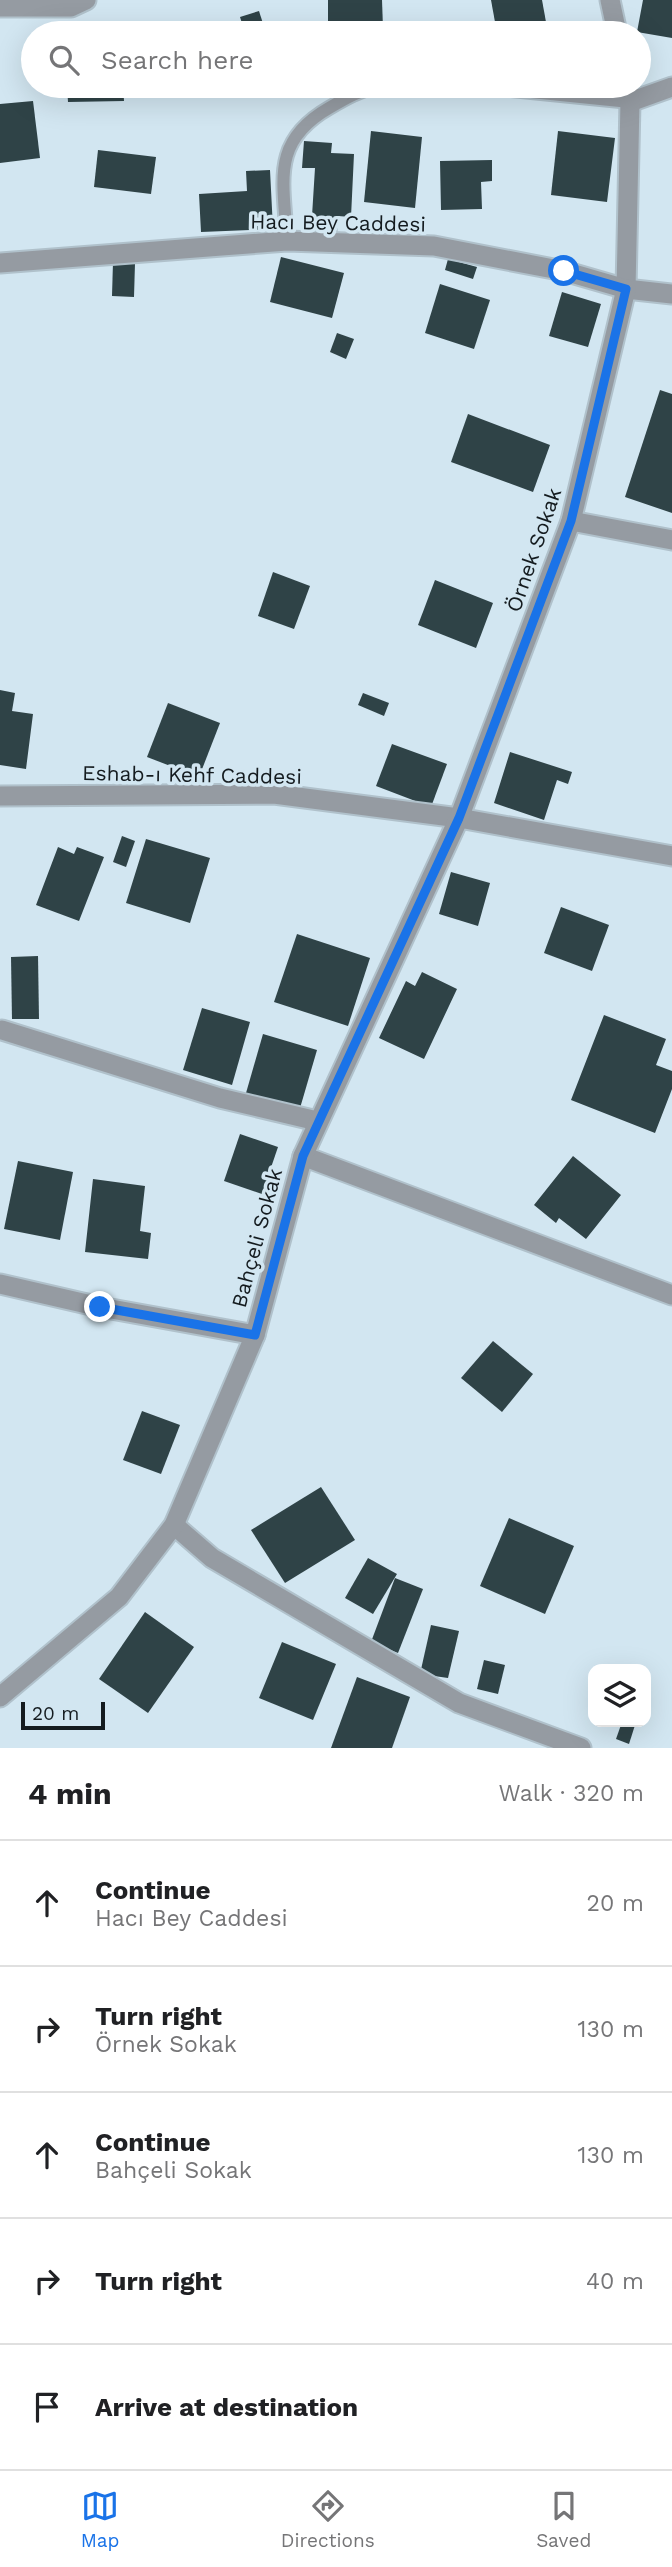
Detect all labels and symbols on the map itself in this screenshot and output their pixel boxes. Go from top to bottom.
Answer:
street label: Hacı Bey Caddesi [250,208,426,237]
route start [548,255,579,286]
street label: Örnek Sokak [501,484,566,615]
street label: Eshab-ı Kehf Caddesi [82,760,302,789]
street label: Bahçeli Sokak [226,1165,287,1310]
route end [84,1291,115,1322]
scale bar [21,1699,105,1731]

